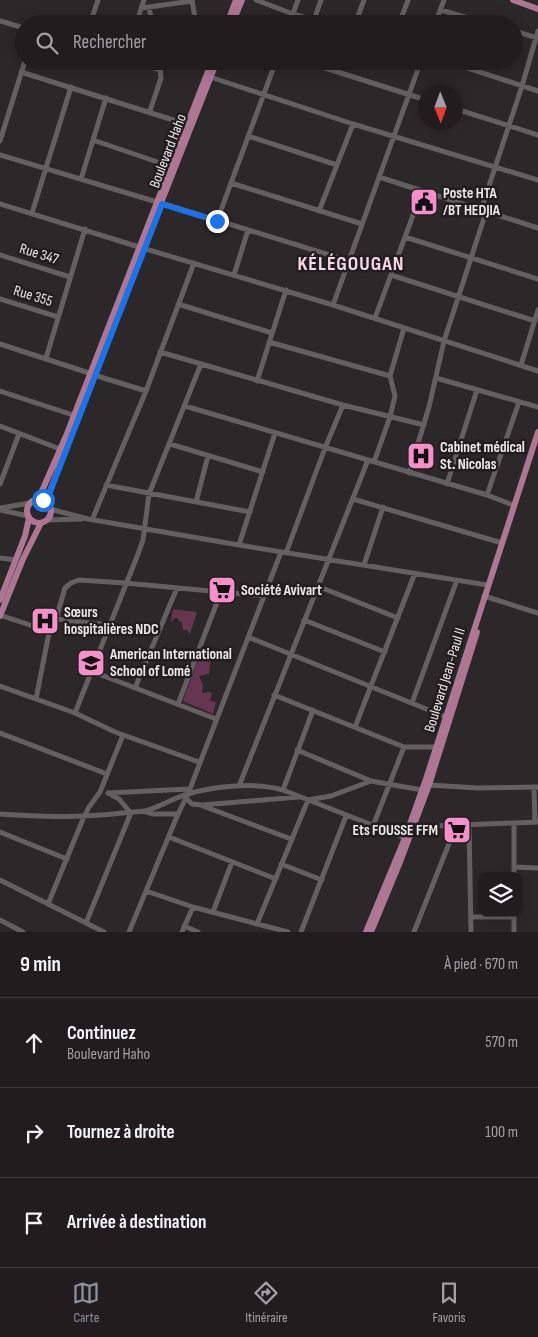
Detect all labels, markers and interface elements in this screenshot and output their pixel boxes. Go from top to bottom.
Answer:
search box [15,15,523,70]
icon: search [33,29,61,57]
text: Rechercher [73,31,147,54]
north arrow [418,85,463,130]
street label: Boulevard Haho [145,111,191,191]
place label: Poste HTA /BT HEDJIA [443,184,501,220]
public building icon: Poste HTA /BT HEDJIA [409,187,439,217]
route end [206,210,229,233]
street label: Rue 347 [17,239,61,269]
district label: KÉLÉGOUGAN [298,252,404,276]
street label: Rue 355 [11,281,55,311]
place label: Cabinet médical St. Nicolas [440,438,525,474]
hospital icon: Cabinet médical St. Nicolas [406,441,436,471]
route start [32,489,55,512]
supermarket icon: Société Avivart [207,575,237,605]
place label: Société Avivart [241,581,322,600]
place label: Sœurs hospitalières NDC [64,603,159,639]
hospital icon: Sœurs hospitalières NDC [30,606,60,636]
street label: Boulevard Jean-Paul II [420,625,470,735]
place label: American International School of Lomé [109,645,232,681]
school or university icon: American International School of Lomé [76,648,106,678]
supermarket icon: Ets FOUSSE FFM [442,815,472,845]
place label: Ets FOUSSE FFM [352,821,438,840]
map controls [478,872,523,917]
button: layers [478,872,523,917]
text: 9 min [20,952,61,977]
text: À pied · 670 m [444,955,518,974]
text: Continuez [67,1022,136,1045]
icon: ahead [20,1029,48,1057]
text: 570 m [485,1033,518,1052]
text: Boulevard Haho [67,1045,150,1064]
icon: right [20,1119,48,1147]
text: Tournez à droite [67,1121,175,1144]
text: 100 m [485,1123,518,1142]
icon: arrive [20,1209,48,1237]
text: Arrivée à destination [67,1211,207,1234]
tab: Carte [72,1279,100,1326]
tab: Itinéraire [245,1279,288,1326]
tab: Favoris [432,1279,466,1326]

